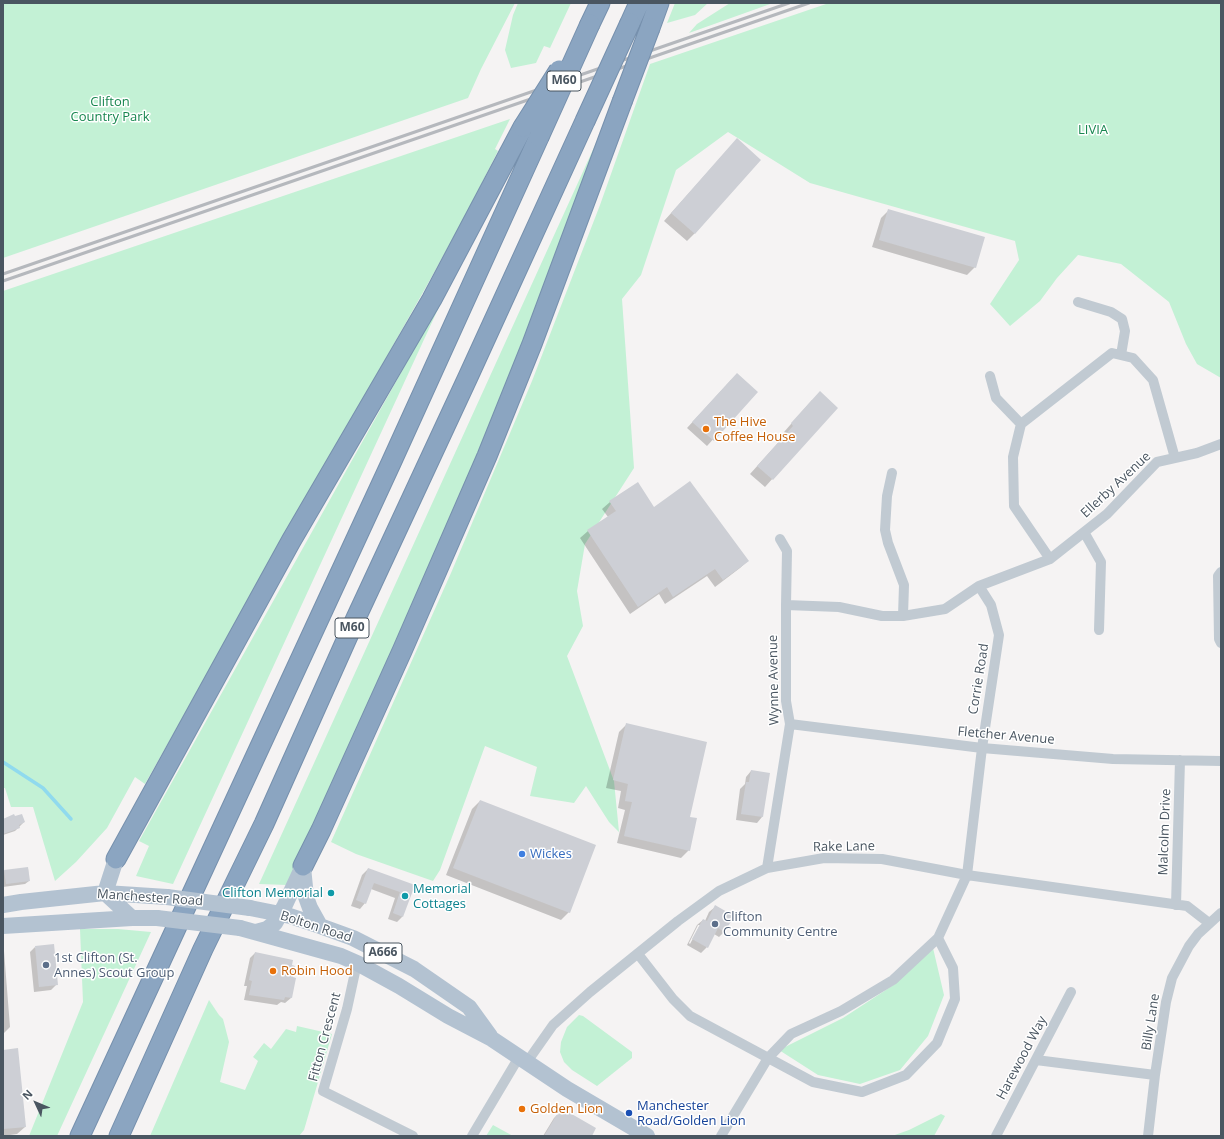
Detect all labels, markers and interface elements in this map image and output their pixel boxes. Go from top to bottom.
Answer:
road number: M60 [547,71,581,91]
park label: Clifton Country Park [71,94,149,125]
park label: LIVIA [1078,122,1108,138]
place label: The Hive Coffee House [714,414,796,445]
marker: The Hive Coffee House [701,424,711,434]
street label: Ellerby Avenue [1078,449,1154,521]
road number: M60 [335,618,369,638]
street label: Wynne Avenue [765,635,783,725]
street label: Corrie Road [966,642,992,716]
street label: Fletcher Avenue [957,724,1055,748]
street label: Malcolm Drive [1156,788,1174,876]
street label: Rake Lane [813,839,875,855]
place label: Wickes [530,846,572,862]
marker: Wickes [517,849,527,859]
place label: Memorial Cottages [413,881,471,912]
place label: Clifton Memorial [222,885,323,901]
street label: Manchester Road [96,887,204,909]
marker: Clifton Memorial [326,888,336,898]
marker: Memorial Cottages [400,891,410,901]
street label: Bolton Road [278,908,354,946]
place label: Clifton Community Centre [723,909,838,940]
marker: Clifton Community Centre [710,919,720,929]
road number: A666 [364,943,402,963]
place label: 1st Clifton (St. Annes) Scout Group [54,950,175,981]
marker: 1st Clifton (St. Annes) Scout Group [41,960,51,970]
place label: Robin Hood [281,963,353,979]
marker: Robin Hood [268,966,278,976]
street label: Fitton Crescent [306,991,344,1083]
street label: Billy Lane [1139,992,1163,1052]
street label: Harewood Way [993,1014,1051,1102]
north arrow [16,1083,56,1123]
text: N [18,1086,36,1103]
place label: Manchester Road/Golden Lion [637,1098,746,1129]
place label: Golden Lion [530,1101,603,1117]
marker: Golden Lion [517,1104,527,1114]
marker: Manchester Road/Golden Lion [624,1108,634,1118]

